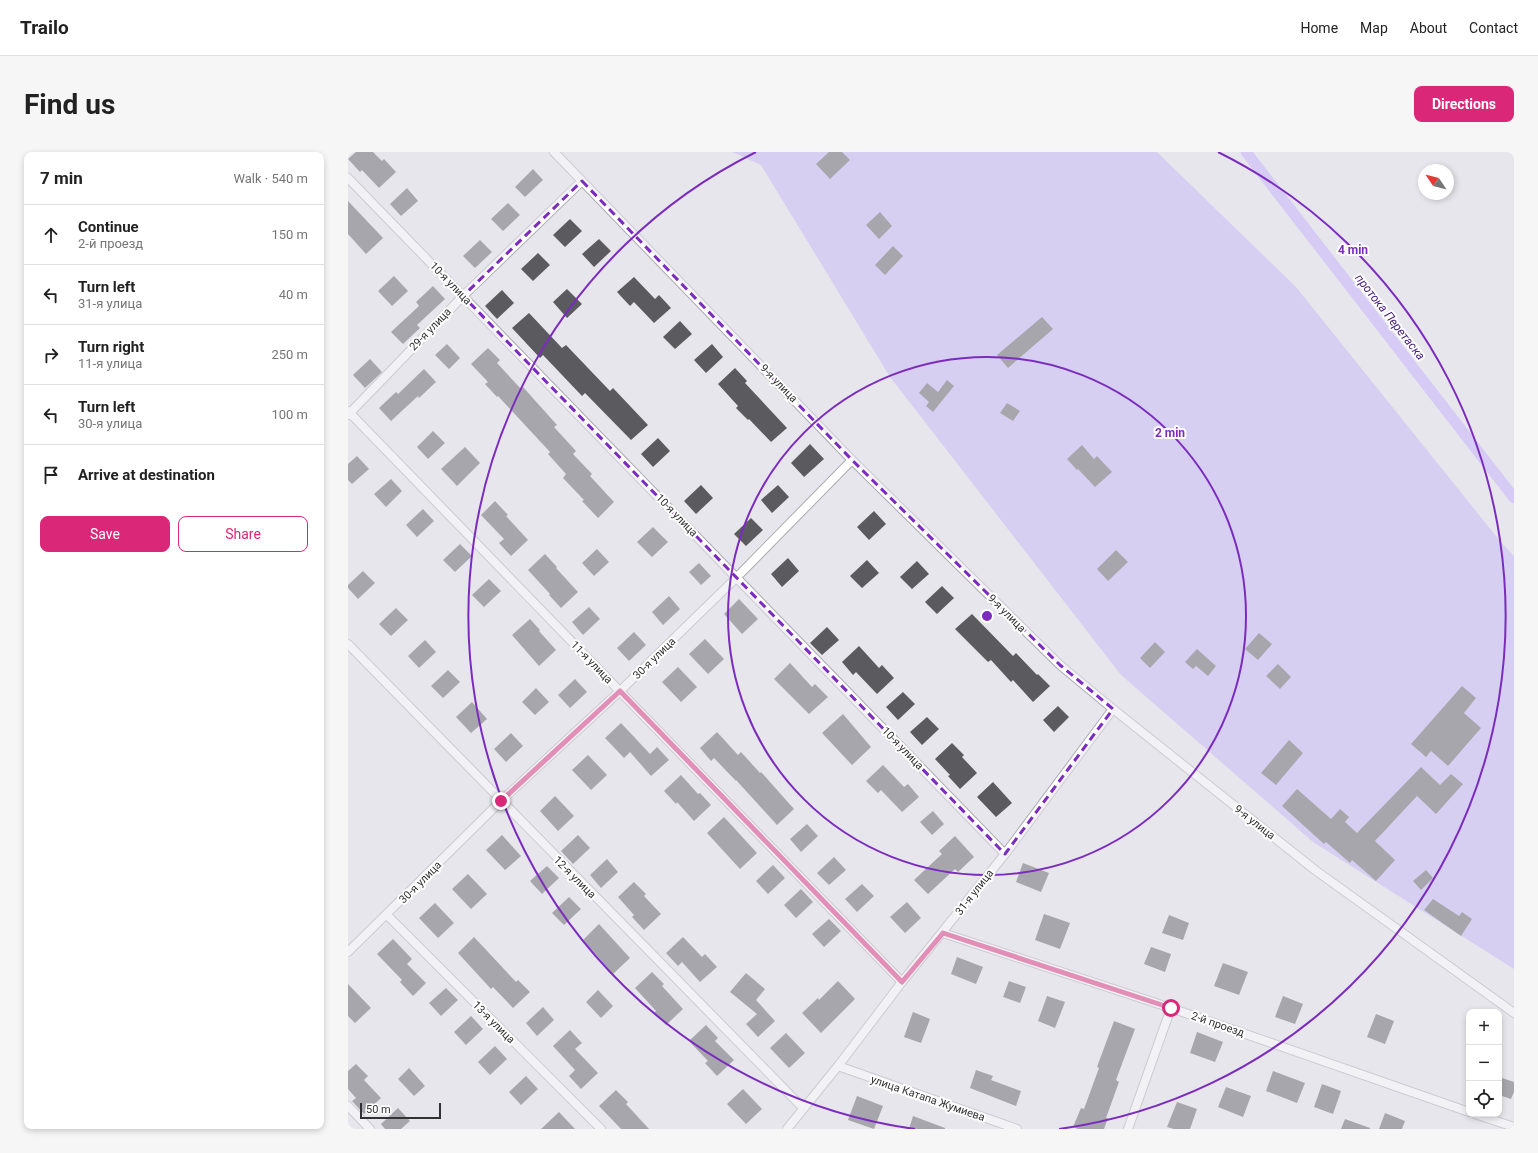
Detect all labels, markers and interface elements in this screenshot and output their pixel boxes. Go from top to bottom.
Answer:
text: Trailo [20,16,69,39]
text: Home [1300,20,1338,36]
text: Map [1360,20,1388,36]
text: About [1410,20,1447,36]
text: Contact [1469,20,1518,36]
button: Directions [1414,86,1514,122]
text: Find us [24,88,115,121]
north arrow [1418,164,1454,200]
text: 7 min [40,168,83,188]
text: Walk · 540 m [233,171,308,186]
text: Continue [78,218,139,236]
icon: ahead [40,224,62,246]
text: 150 m [271,227,308,242]
text: 2-й проезд [78,236,143,251]
text: 4 min [1338,243,1368,257]
street label: 10-я улица [427,259,474,307]
water label: протока Перетаска [1352,271,1428,363]
text: Turn left [78,278,135,296]
icon: left [40,284,62,306]
text: 40 m [279,287,308,302]
text: 31-я улица [78,296,142,311]
street label: 29-я улица [407,305,454,353]
text: Turn right [78,338,144,356]
icon: right [40,344,62,366]
text: 250 m [271,347,308,362]
text: 11-я улица [78,356,142,371]
street label: 9-я улица [757,362,800,405]
text: Turn left [78,398,135,416]
icon: left [40,404,62,426]
text: 100 m [271,407,308,422]
text: 30-я улица [78,416,142,431]
text: 2 min [1155,426,1185,440]
icon: arrive [40,464,62,486]
text: Arrive at destination [78,466,215,484]
street label: 10-я улица [653,491,700,539]
button: Save [40,516,170,552]
button: Share [178,516,308,552]
street label: 9-я улица [985,592,1028,635]
centre of rings [980,609,994,623]
street label: 30-я улица [630,635,678,682]
street label: 11-я улица [568,638,615,686]
street label: 10-я улица [879,724,926,772]
route end [492,792,510,810]
street label: 9-я улица [1232,802,1278,842]
street label: 12-я улица [551,854,598,901]
street label: 30-я улица [397,859,444,906]
street label: 31-я улица [953,867,996,918]
street label: 13-я улица [470,999,517,1046]
route start [1162,999,1180,1017]
street label: 2-й проезд [1190,1009,1246,1040]
map controls [1466,1009,1502,1117]
button: + [1466,1009,1502,1045]
button: − [1466,1045,1502,1081]
street label: улица Катапа Жумиева [869,1073,987,1124]
button: locate [1466,1081,1502,1117]
scale bar [360,1101,441,1120]
text: 50 m [366,1103,391,1116]

